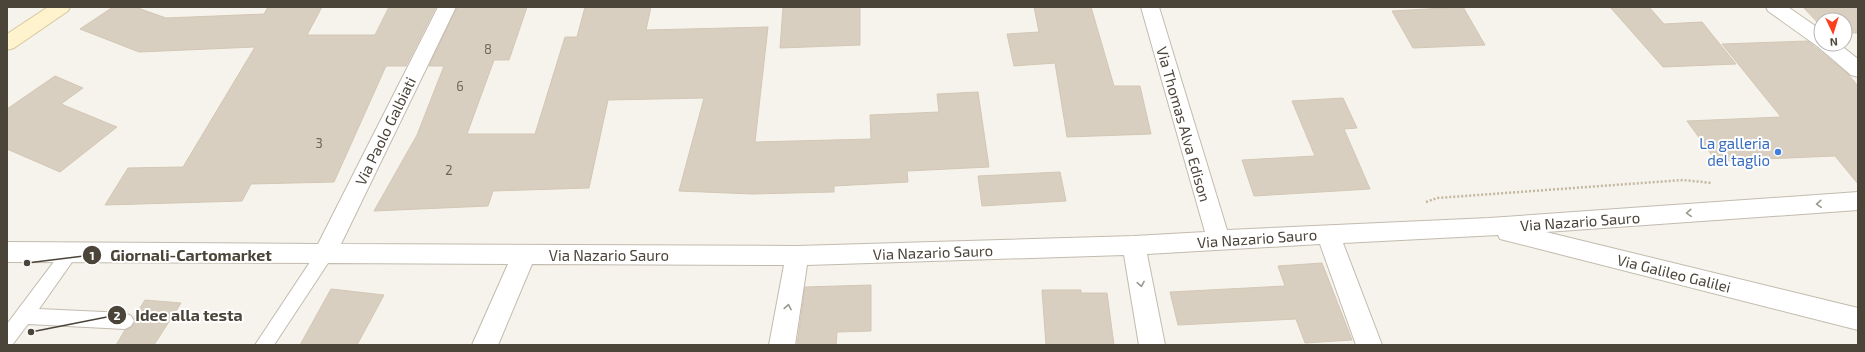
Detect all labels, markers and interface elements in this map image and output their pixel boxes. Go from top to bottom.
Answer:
north arrow [1813,12,1853,52]
text: N [1829,36,1838,49]
house number: 8 [484,41,492,57]
street label: Via Thomas Alva Edison [1153,44,1215,204]
street label: Via Paolo Galbiati [351,74,419,188]
house number: 6 [456,78,464,94]
place label: La galleria del taglio [1699,134,1770,169]
house number: 3 [315,135,323,151]
marker: La galleria del taglio [1773,147,1783,157]
house number: 2 [445,162,453,178]
one-way arrow [1816,199,1822,208]
street label: Via Nazario Sauro [1519,208,1641,234]
one-way arrow [1686,208,1692,217]
street label: Via Nazario Sauro [1196,225,1318,251]
callout: Giornali-Cartomarket [82,241,280,269]
street label: Via Nazario Sauro [873,241,993,263]
text: Giornali-Cartomarket [110,245,272,264]
street label: Via Nazario Sauro [549,246,669,264]
text: 1 [89,248,95,262]
street label: Via Galileo Galilei [1615,250,1733,296]
one-way arrow [1137,281,1145,287]
callout: Idee alla testa [107,301,251,329]
one-way arrow [784,303,792,310]
text: Idee alla testa [135,305,243,324]
text: 2 [114,308,121,322]

